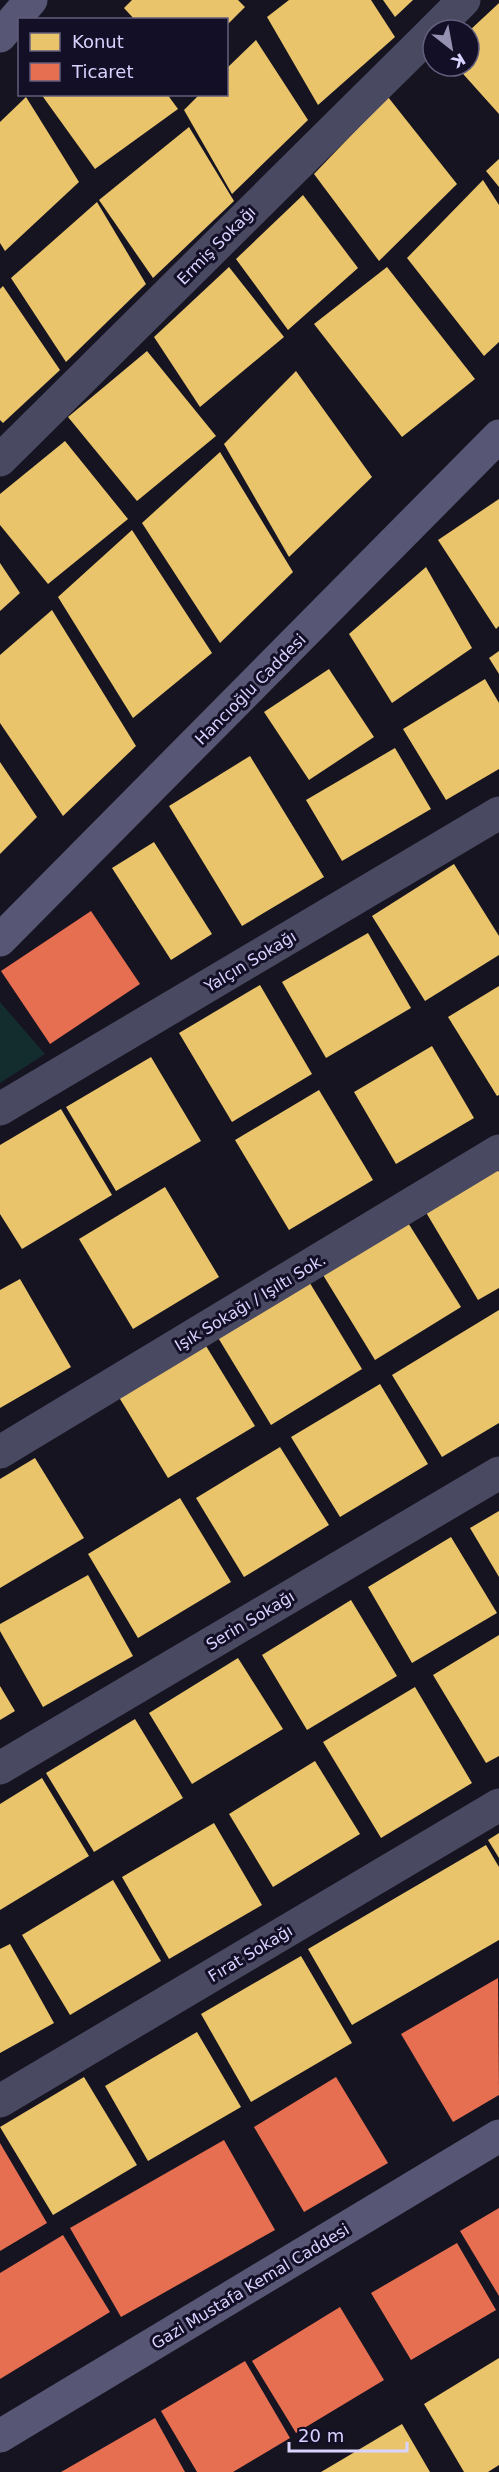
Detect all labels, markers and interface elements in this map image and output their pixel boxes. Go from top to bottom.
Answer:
legend [18,18,228,96]
north arrow [421,18,481,78]
text: Konut [72,31,124,52]
text: K [448,49,469,72]
text: Ticaret [71,61,134,82]
street label: Ermiş Sokağı [173,202,260,289]
street label: Hancıoğlu Caddesi [191,630,310,749]
street label: Yalçın Sokağı [200,927,300,997]
street label: Işık Sokağı / Işıltı Sok. [171,1250,329,1355]
street label: Serin Sokağı [203,1587,298,1654]
street label: Fırat Sokağı [205,1921,296,1986]
street label: Gazi Mustafa Kemal Caddesi [148,2220,353,2353]
scale bar [289,2415,408,2453]
text: 20 m [298,2425,344,2446]

